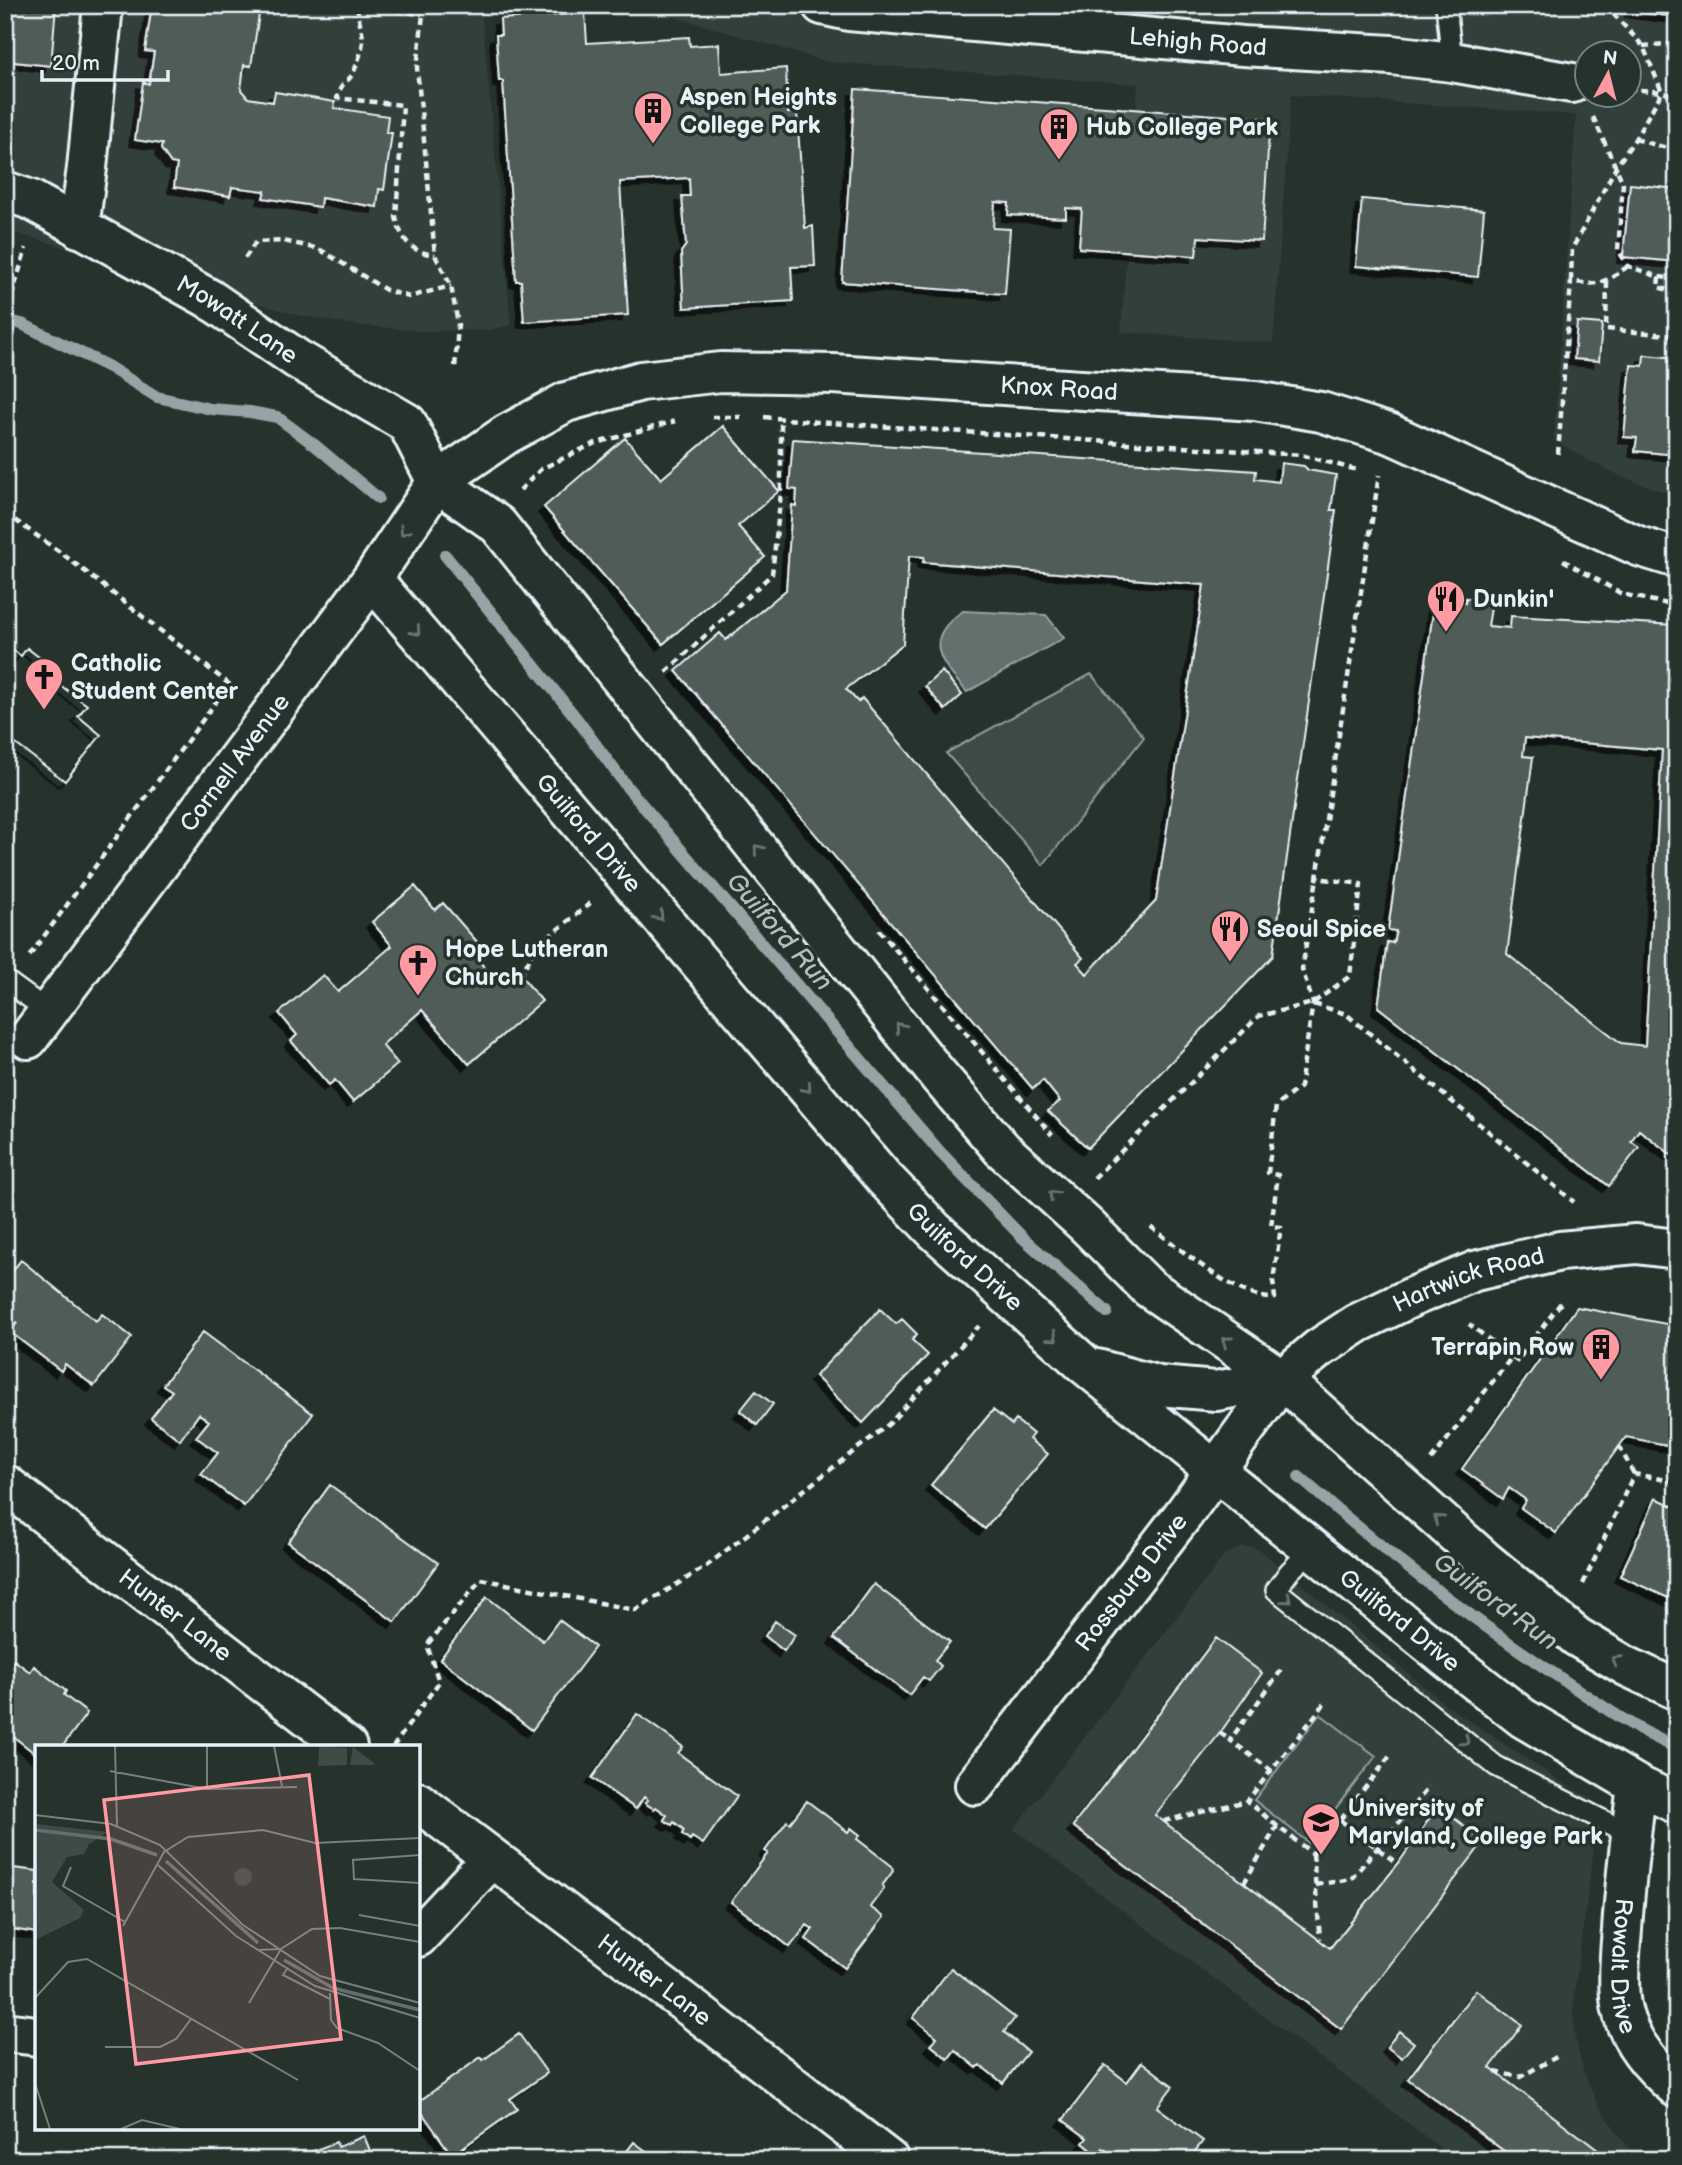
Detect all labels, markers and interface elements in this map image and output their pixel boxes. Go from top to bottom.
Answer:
street label: Lehigh Road [1128,22,1268,62]
scale bar [42,38,168,82]
north arrow [1574,38,1644,108]
text: N [1601,46,1618,71]
text: 20 m [52,51,100,76]
place label: Aspen Heights College Park [679,83,837,140]
building icon: Aspen Heights College Park [632,90,674,145]
building icon: Hub College Park [1038,106,1080,161]
place label: Hub College Park [1086,113,1279,142]
street label: Mowatt Lane [171,269,303,370]
street label: Knox Road [999,371,1119,407]
one-way arrow [399,523,412,536]
restaurant icon: Dunkin' [1425,578,1467,633]
place label: Dunkin' [1473,585,1554,614]
one-way arrow [408,623,420,636]
place label: Catholic Student Center [71,649,238,706]
church icon: Catholic Student Center [23,656,65,711]
street label: Cornell Avenue [174,688,296,838]
street label: Guilford Drive [530,768,648,899]
one-way arrow [753,845,766,857]
water label: Guilford Run [719,867,839,997]
one-way arrow [651,907,663,920]
restaurant icon: Seoul Spice [1209,908,1251,963]
place label: Seoul Spice [1257,915,1386,944]
place label: Hope Lutheran Church [445,935,608,992]
church icon: Hope Lutheran Church [397,942,439,997]
one-way arrow [896,1022,908,1035]
one-way arrow [799,1080,811,1093]
one-way arrow [1048,1191,1061,1203]
street label: Guilford Drive [900,1197,1029,1318]
street label: Hartwick Road [1388,1241,1547,1319]
building icon: Terrapin Row [1580,1326,1622,1381]
one-way arrow [1045,1329,1058,1341]
place label: Terrapin Row [1431,1333,1574,1362]
one-way arrow [1221,1337,1234,1349]
street label: Rossburg Drive [1069,1508,1194,1657]
one-way arrow [1433,1514,1446,1527]
water label: Guilford Run [1427,1547,1563,1658]
street label: Hunter Lane [113,1563,237,1668]
street label: Guilford Drive [1333,1563,1466,1678]
one-way arrow [1279,1591,1291,1604]
one-way arrow [1610,1655,1623,1668]
one-way arrow [1457,1733,1469,1746]
inset map [35,1745,420,2130]
place label: University of Maryland, College Park [1348,1794,1603,1851]
school or university icon: University of Maryland, College Park [1300,1801,1342,1856]
street label: Rowalt Drive [1604,1897,1643,2038]
street label: Hunter Lane [592,1928,717,2033]

